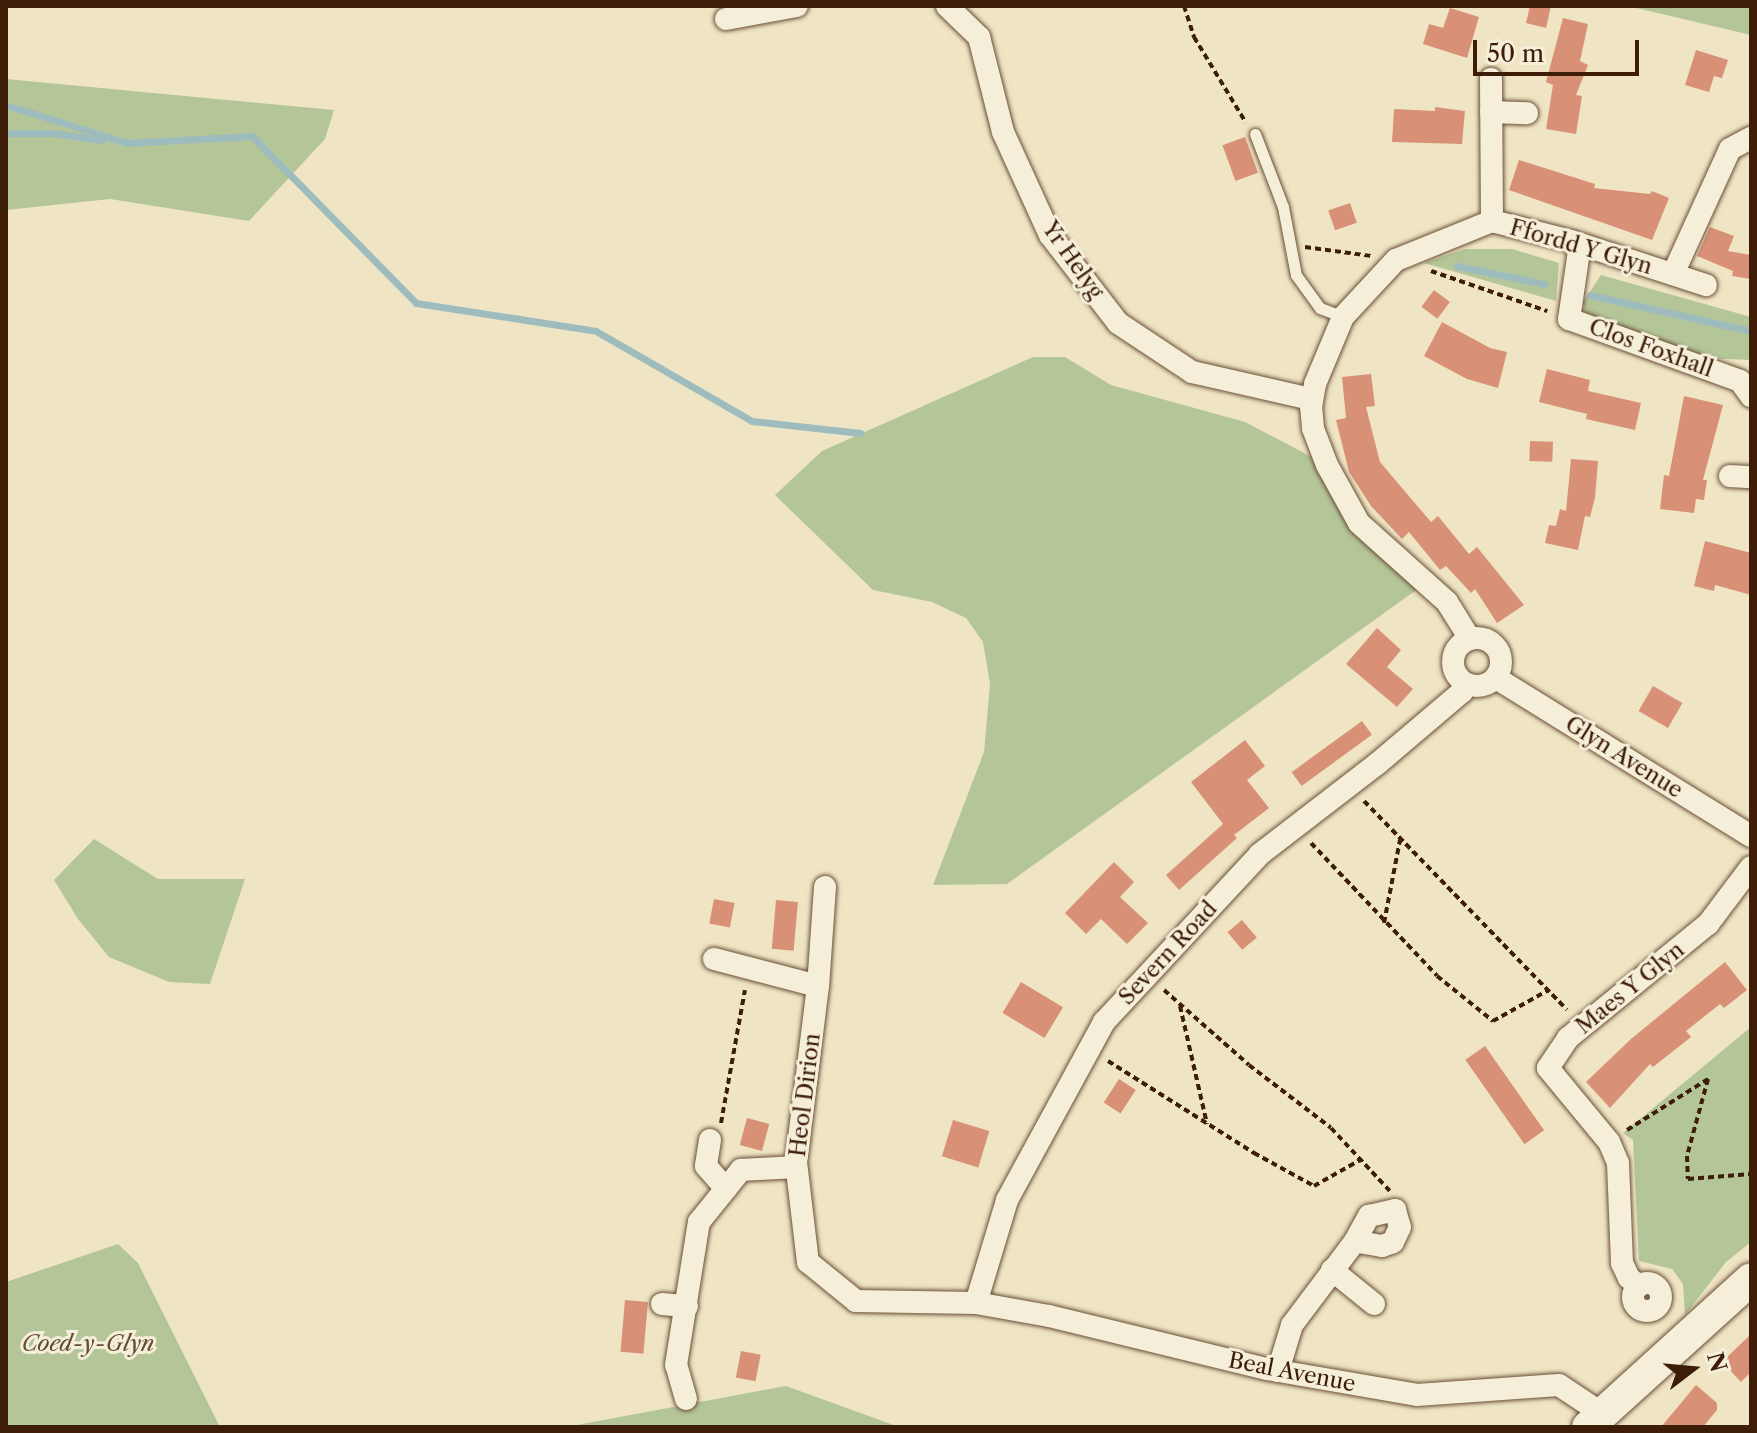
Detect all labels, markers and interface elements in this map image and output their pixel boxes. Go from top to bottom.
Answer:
scale bar [1477,24,1643,74]
text: 50 m [1487,39,1544,68]
street label: Ffordd Y Glyn [1506,214,1656,280]
street label: Yr Helyg [1037,216,1109,304]
street label: Clos Foxhall [1585,313,1717,383]
street label: Glyn Avenue [1560,710,1688,804]
street label: Severn Road [1113,896,1223,1010]
street label: Maes Y Glyn [1570,936,1690,1040]
street label: Heol Dirion [784,1032,826,1158]
north arrow [1653,1329,1733,1409]
park label: Coed-y-Glyn [22,1331,154,1357]
street label: Beal Avenue [1226,1347,1358,1397]
text: N [1701,1349,1732,1375]

